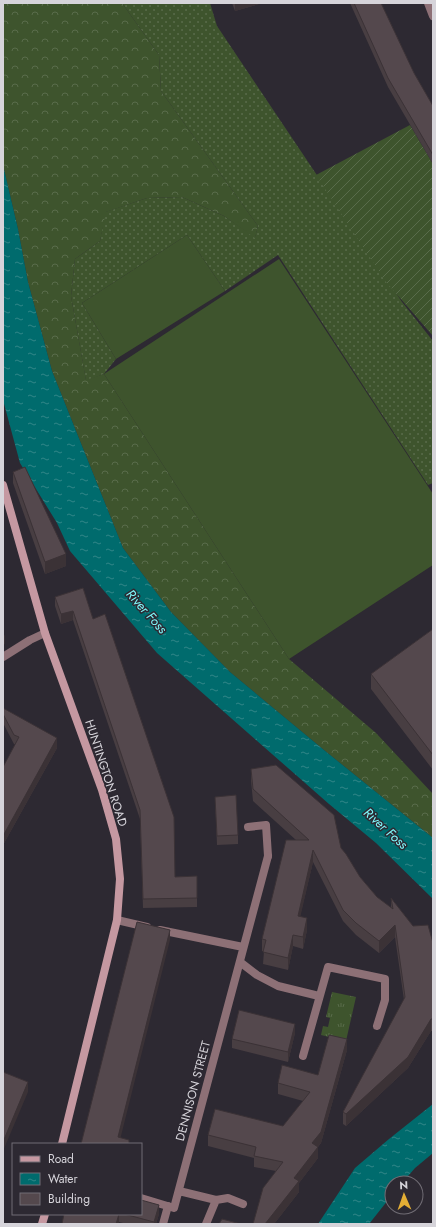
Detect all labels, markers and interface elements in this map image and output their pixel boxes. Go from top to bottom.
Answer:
water label: River Foss [122,585,172,638]
street label: HUNTINGTON ROAD [80,717,132,829]
water label: River Foss [359,803,413,854]
street label: DENNISON STREET [171,1039,215,1143]
legend [12,1143,142,1215]
text: Road [48,1150,74,1168]
text: Water [48,1170,79,1188]
north arrow [384,1175,424,1215]
text: N [399,1177,408,1193]
text: Building [48,1190,90,1208]

